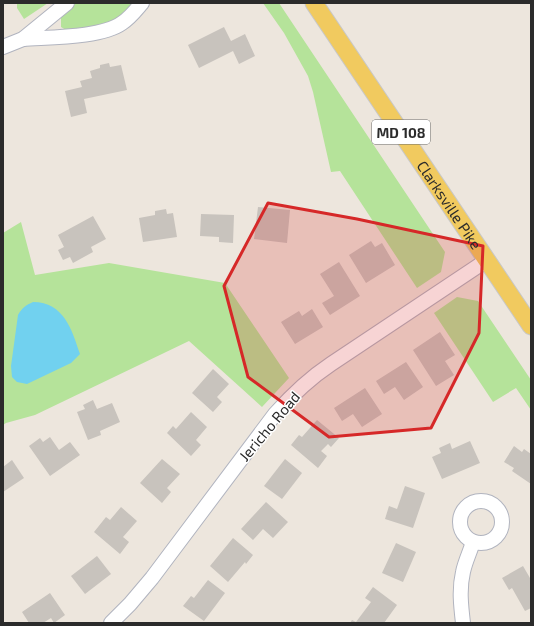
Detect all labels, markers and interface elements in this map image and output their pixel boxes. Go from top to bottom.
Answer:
road number: MD 108 [372,120,430,144]
street label: Clarksville Pike [413,157,486,252]
street label: Jericho Road [235,388,303,464]

